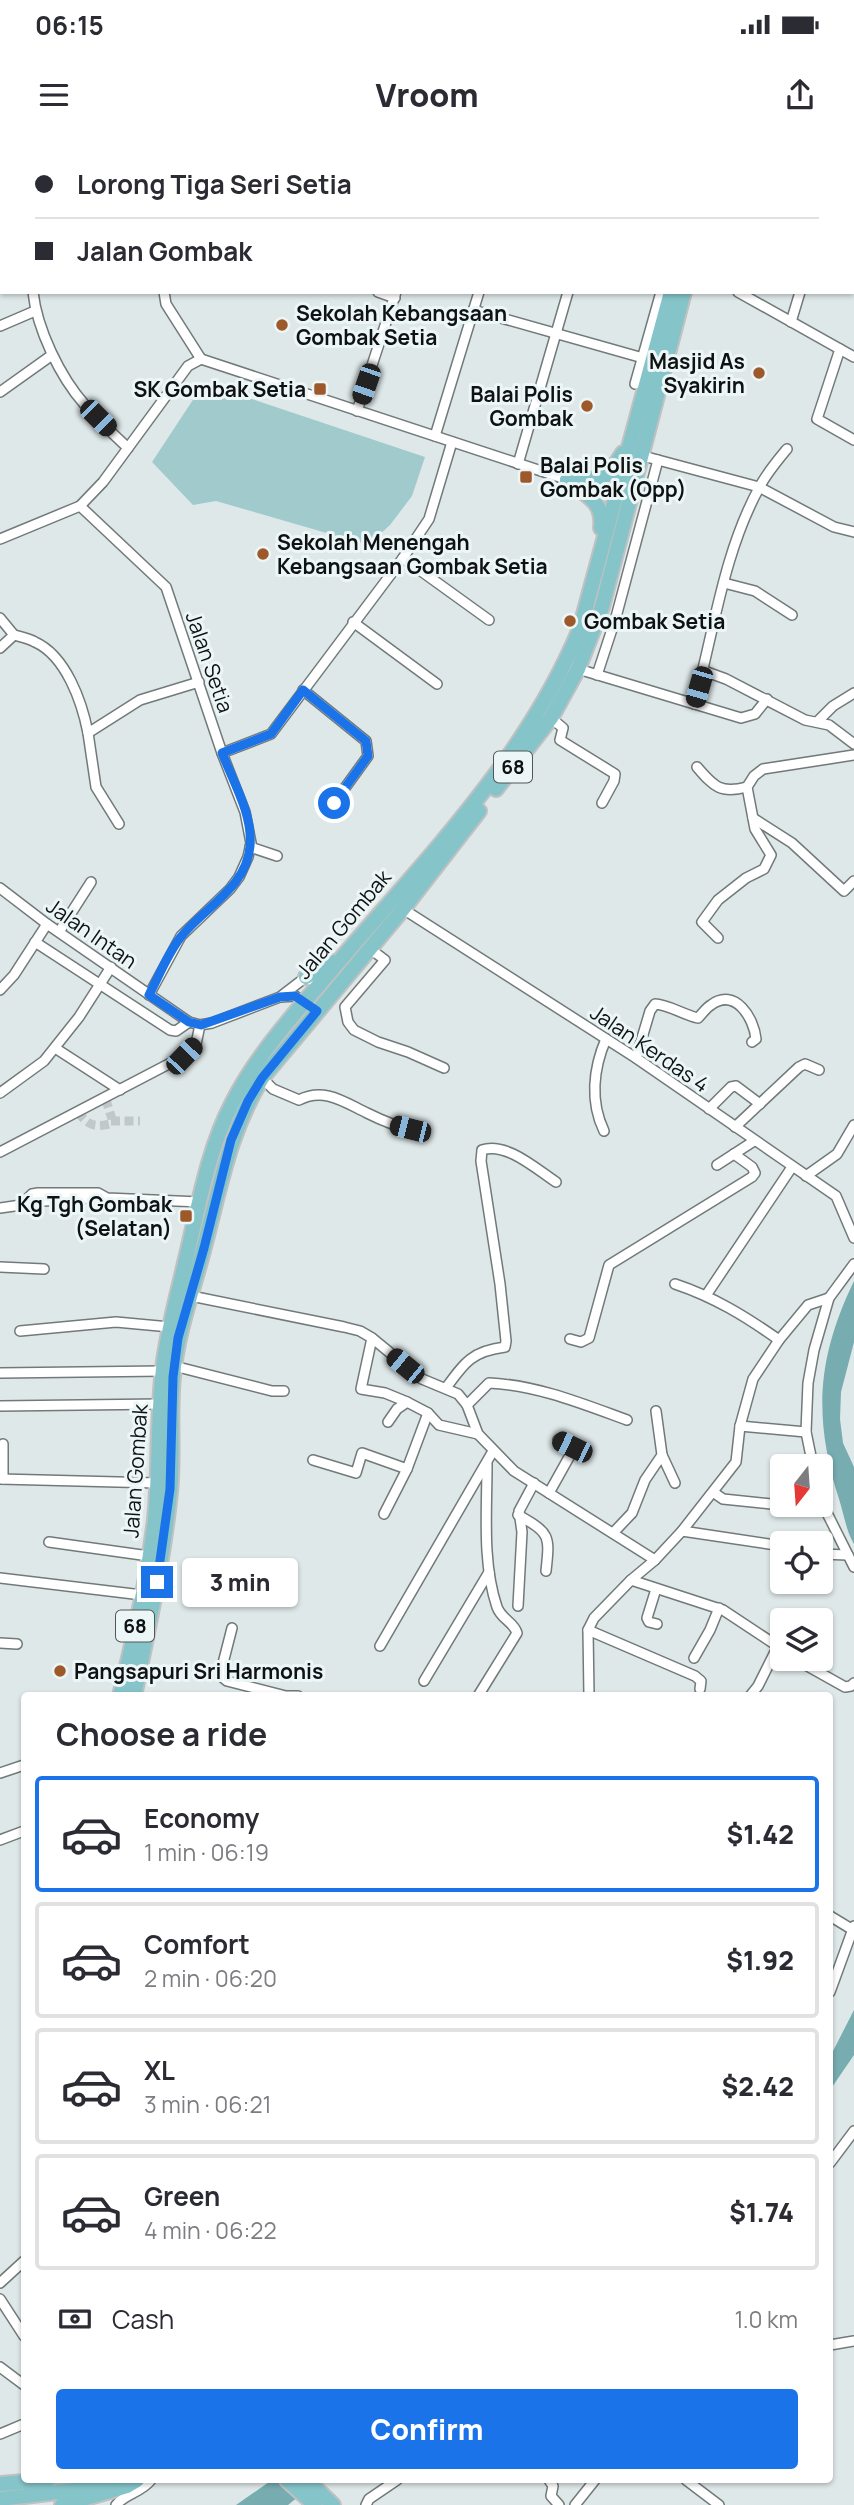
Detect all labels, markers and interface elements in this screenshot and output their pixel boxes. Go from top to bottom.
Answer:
text: 06:15 [35,7,104,43]
text: Vroom [375,73,479,117]
icon: menu [35,76,73,114]
icon: share [781,76,819,114]
text: Lorong Tiga Seri Setia [77,166,352,202]
text: Jalan Gombak [77,233,252,269]
place label: Sekolah Kebangsaan Gombak Setia [296,299,507,351]
marker: Sekolah Kebangsaan Gombak Setia [274,317,290,333]
place label: Masjid As Syakirin [649,347,745,399]
car [350,361,383,407]
marker: Masjid As Syakirin [751,365,767,381]
place label: SK Gombak Setia [134,375,306,403]
place label: Balai Polis Gombak [470,380,574,432]
marker: SK Gombak Setia [312,381,328,397]
car [76,396,121,440]
marker: Balai Polis Gombak [579,398,595,414]
place label: Balai Polis Gombak (Opp) [540,451,686,503]
marker: Balai Polis Gombak (Opp) [518,469,534,485]
place label: Sekolah Menengah Kebangsaan Gombak Setia [277,528,548,580]
marker: Sekolah Menengah Kebangsaan Gombak Setia [255,546,271,562]
place label: Gombak Setia [584,607,725,635]
street label: Jalan Setia [180,608,240,716]
marker: Gombak Setia [562,613,578,629]
car [684,664,715,710]
road number: 68 [494,752,532,782]
route start [318,787,350,819]
street label: Jalan Gombak [289,863,397,984]
street label: Jalan Intan [41,892,143,974]
street label: Jalan Kerdas 4 [585,998,715,1098]
car [162,1034,207,1078]
car [388,1114,433,1144]
place label: Kg Tgh Gombak (Selatan) [17,1190,173,1242]
marker: Kg Tgh Gombak (Selatan) [178,1208,194,1224]
car [383,1345,428,1387]
street label: Jalan Gombak [116,1403,154,1539]
car [549,1428,596,1466]
north arrow [770,1454,833,1517]
map controls [770,1454,833,1671]
button: locate [770,1531,833,1594]
callout: 3 min [182,1558,297,1606]
route end [141,1566,173,1598]
text: 3 min [210,1566,270,1598]
button: layers [770,1608,833,1671]
road number: 68 [116,1610,154,1642]
place label: Pangsapuri Sri Harmonis [74,1657,323,1685]
marker: Pangsapuri Sri Harmonis [52,1663,68,1679]
text: Choose a ride [56,1712,267,1756]
text: Economy [144,1800,259,1836]
icon: car [60,1803,123,1866]
text: $1.42 [727,1816,794,1852]
text: 1 min · 06:19 [144,1836,269,1868]
text: Comfort [144,1926,250,1962]
icon: car [60,1929,123,1992]
text: $1.92 [726,1942,794,1978]
text: 2 min · 06:20 [144,1962,277,1994]
text: XL [144,2052,175,2088]
icon: car [60,2055,123,2118]
text: $2.42 [722,2068,794,2104]
text: 3 min · 06:21 [144,2088,272,2120]
text: Green [144,2178,220,2214]
icon: car [60,2181,123,2244]
text: $1.74 [729,2194,794,2230]
text: 4 min · 06:22 [144,2214,277,2246]
icon: cash [56,2300,94,2338]
text: Cash [112,2301,174,2337]
text: 1.0 km [735,2303,798,2335]
button: Confirm [56,2389,798,2469]

